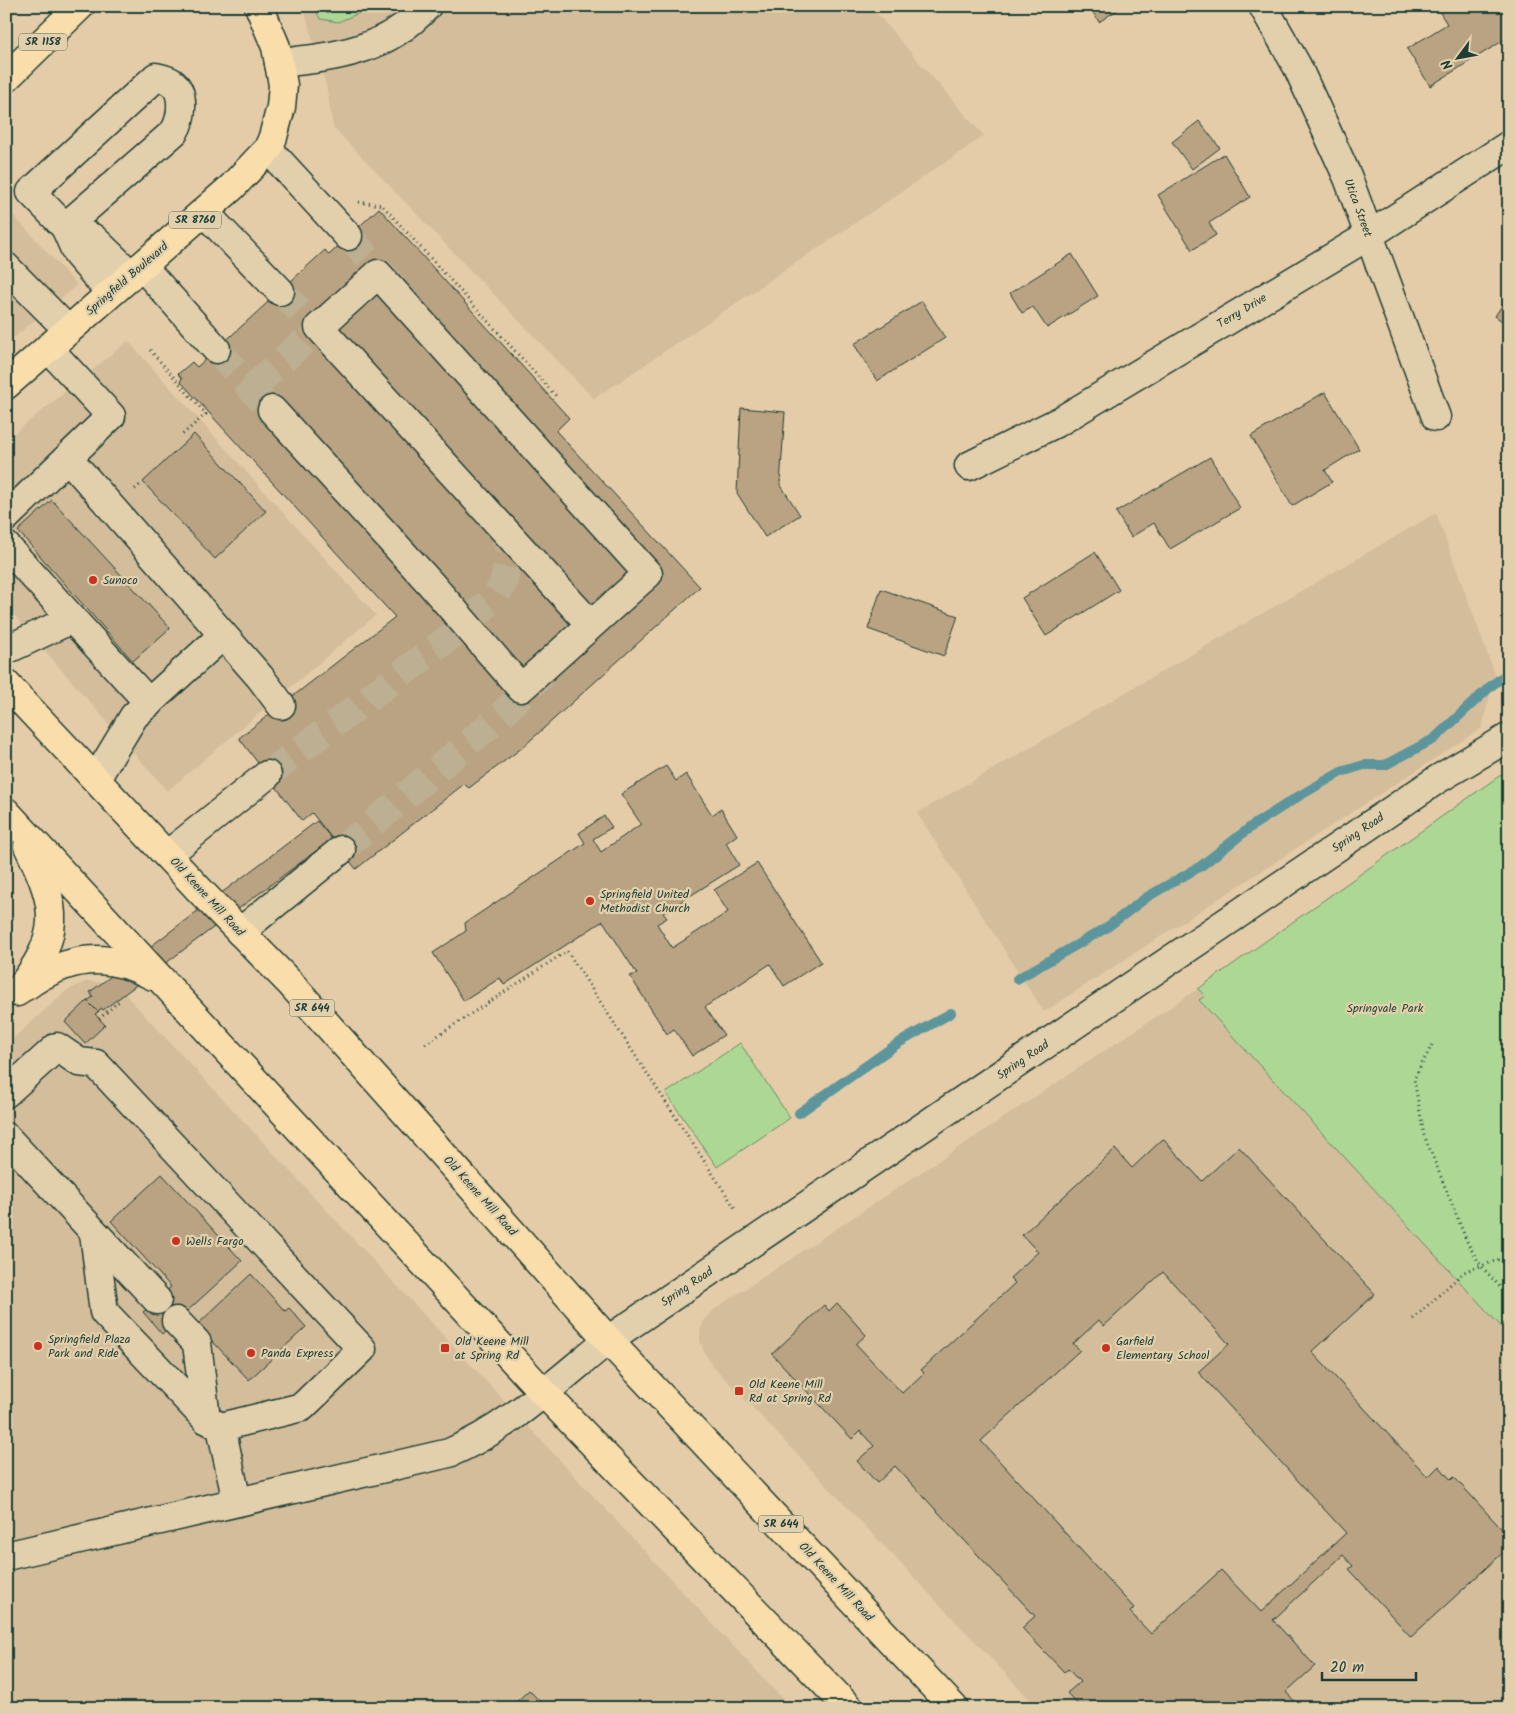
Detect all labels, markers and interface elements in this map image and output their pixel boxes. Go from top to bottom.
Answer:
north arrow [1432,32,1482,82]
road number: SR 1158 [19,34,67,51]
text: N [1436,55,1459,74]
street label: Utica Street [1339,176,1377,240]
road number: SR 8760 [169,212,221,228]
street label: Springfield Boulevard [81,237,173,320]
street label: Terry Drive [1213,288,1271,333]
place label: Sunoco [103,571,138,590]
marker: Sunoco [87,574,99,586]
street label: Spring Road [1328,808,1389,858]
street label: Old Keene Mill Road [165,853,250,942]
place label: Springfield United Methodist Church [600,885,690,918]
marker: Springfield United Methodist Church [584,895,596,907]
park label: Springvale Park [1347,999,1424,1018]
road number: SR 644 [290,1000,334,1016]
street label: Spring Road [993,1035,1054,1085]
street label: Old Keene Mill Road [439,1151,522,1241]
place label: Wells Fargo [186,1232,244,1251]
marker: Wells Fargo [170,1235,182,1247]
street label: Spring Road [657,1262,718,1312]
place label: Springfield Plaza Park and Ride [48,1330,131,1363]
place label: Old Keene Mill at Spring Rd [455,1332,529,1365]
place label: Garfield Elementary School [1116,1332,1209,1365]
marker: Springfield Plaza Park and Ride [32,1340,44,1352]
marker: Old Keene Mill at Spring Rd [439,1342,451,1354]
marker: Garfield Elementary School [1100,1342,1112,1354]
place label: Panda Express [261,1344,333,1363]
marker: Panda Express [245,1347,257,1359]
place label: Old Keene Mill Rd at Spring Rd [749,1375,832,1408]
marker: Old Keene Mill Rd at Spring Rd [733,1385,745,1397]
road number: SR 644 [758,1516,804,1532]
street label: Old Keene Mill Road [794,1538,879,1627]
scale bar [1322,1649,1416,1681]
text: 20 m [1330,1656,1364,1680]

